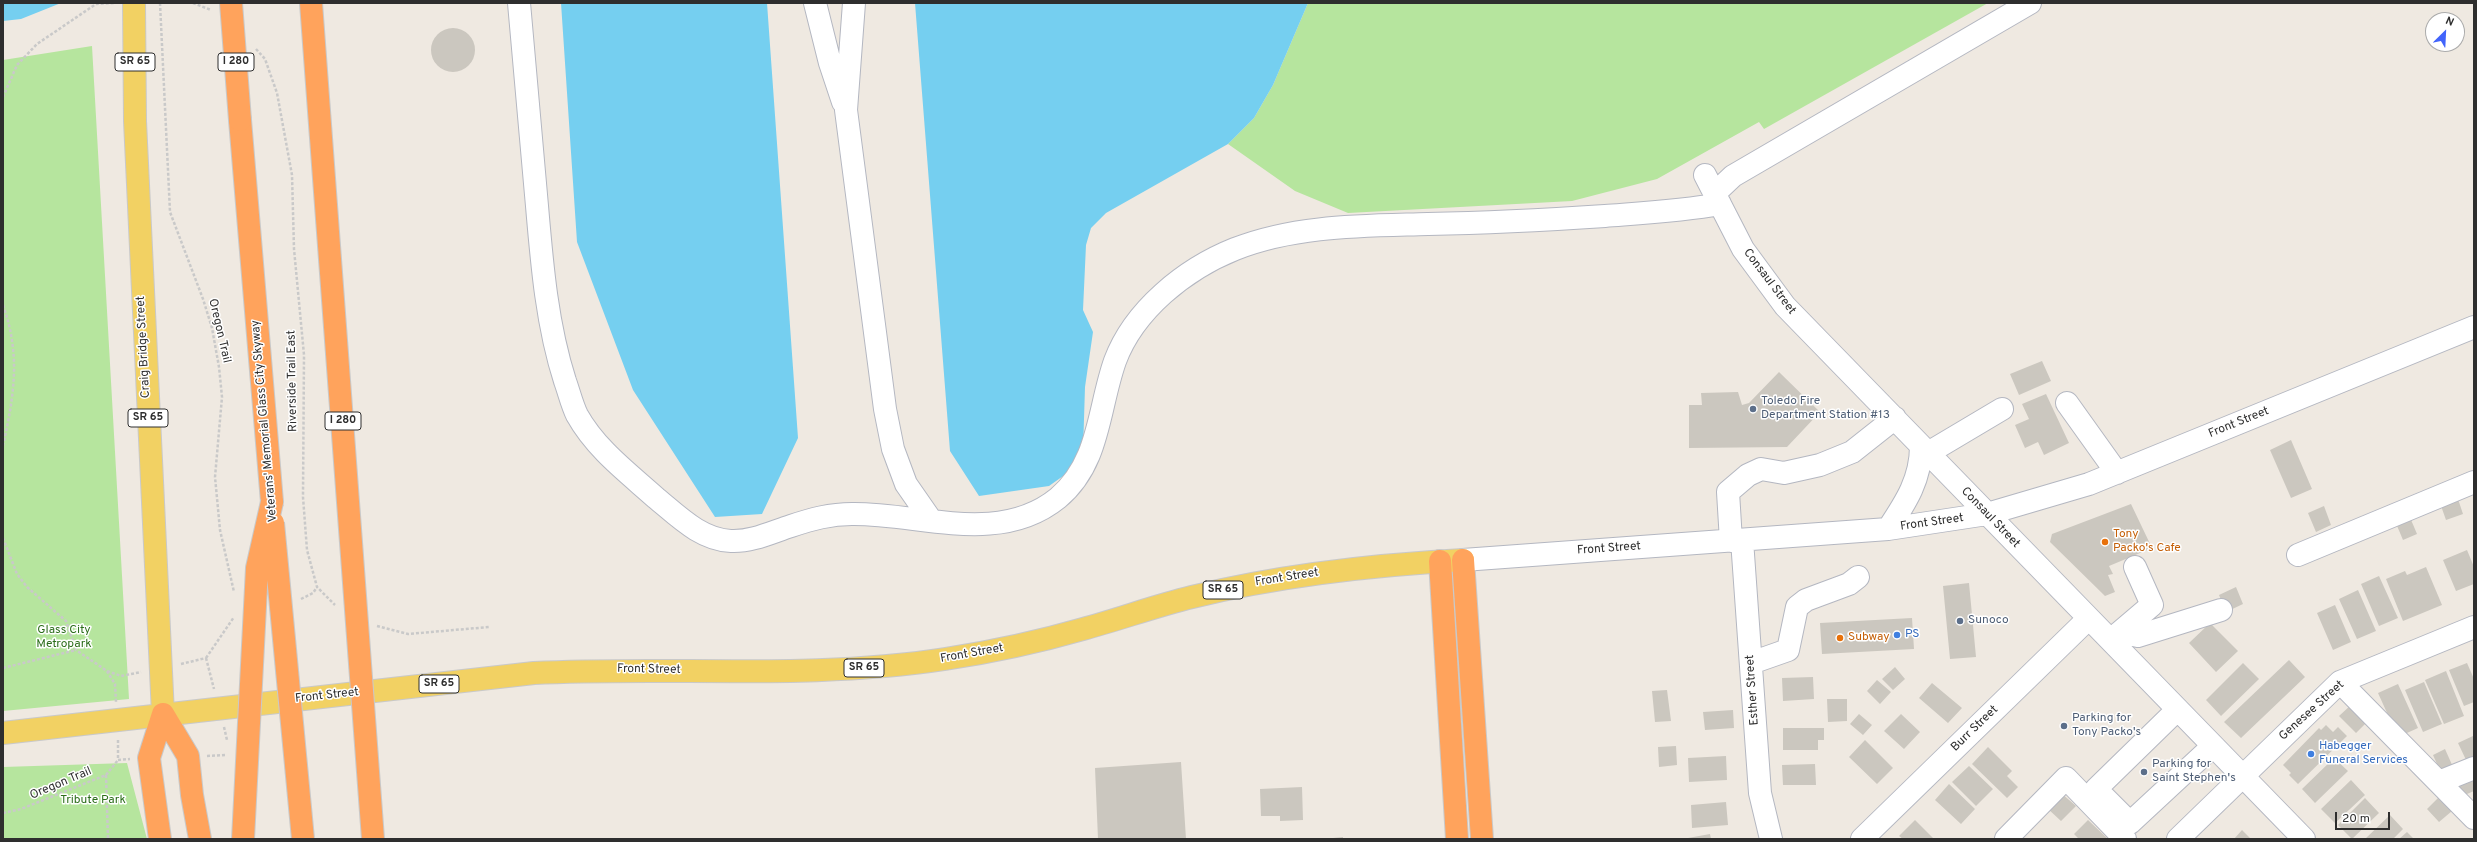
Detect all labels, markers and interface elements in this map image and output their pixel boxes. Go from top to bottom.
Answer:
north arrow [2425,12,2465,52]
text: N [2443,14,2456,30]
road number: SR 65 [115,53,155,71]
road number: I 280 [218,53,254,71]
street label: Consaul Street [1740,246,1798,318]
street label: Craig Bridge Street [134,295,154,399]
street label: Oregon Trail [205,297,233,365]
street label: Veterans' Memorial Glass City Skyway [249,319,281,523]
street label: Riverside Trail East [285,330,301,432]
place label: Toledo Fire Department Station #13 [1761,395,1890,423]
marker: Toledo Fire Department Station #13 [1748,404,1758,414]
street label: Front Street [2207,404,2271,442]
road number: SR 65 [128,409,168,427]
road number: I 280 [325,412,361,430]
street label: Consaul Street [1957,485,2023,551]
street label: Front Street [1899,511,1965,535]
place label: Tony Packo's Cafe [2113,528,2181,556]
marker: Tony Packo's Cafe [2100,537,2110,547]
street label: Front Street [1577,540,1641,558]
street label: Front Street [1254,566,1320,590]
road number: SR 65 [1203,581,1243,599]
place label: Sunoco [1968,614,2009,628]
marker: Sunoco [1955,616,1965,626]
park label: Glass City Metropark [36,624,92,652]
place label: PS [1905,628,1920,642]
marker: PS [1892,630,1902,640]
place label: Subway [1848,631,1890,645]
marker: Subway [1835,633,1845,643]
street label: Front Street [939,641,1005,667]
street label: Esther Street [1743,654,1763,726]
road number: SR 65 [844,659,884,677]
street label: Front Street [617,662,681,678]
road number: SR 65 [419,675,459,693]
street label: Genesee Street [2276,678,2348,744]
street label: Front Street [295,686,359,706]
street label: Burr Street [1948,703,2002,755]
place label: Parking for Tony Packo's [2072,712,2141,740]
marker: Parking for Tony Packo's [2059,721,2069,731]
place label: Habegger Funeral Services [2319,740,2408,768]
marker: Habegger Funeral Services [2306,749,2316,759]
place label: Parking for Saint Stephen's [2152,758,2236,786]
street label: Oregon Trail [28,765,94,803]
marker: Parking for Saint Stephen's [2139,767,2149,777]
park label: Tribute Park [60,794,126,808]
scale bar [2337,804,2392,830]
text: 20 m [2342,811,2370,827]

